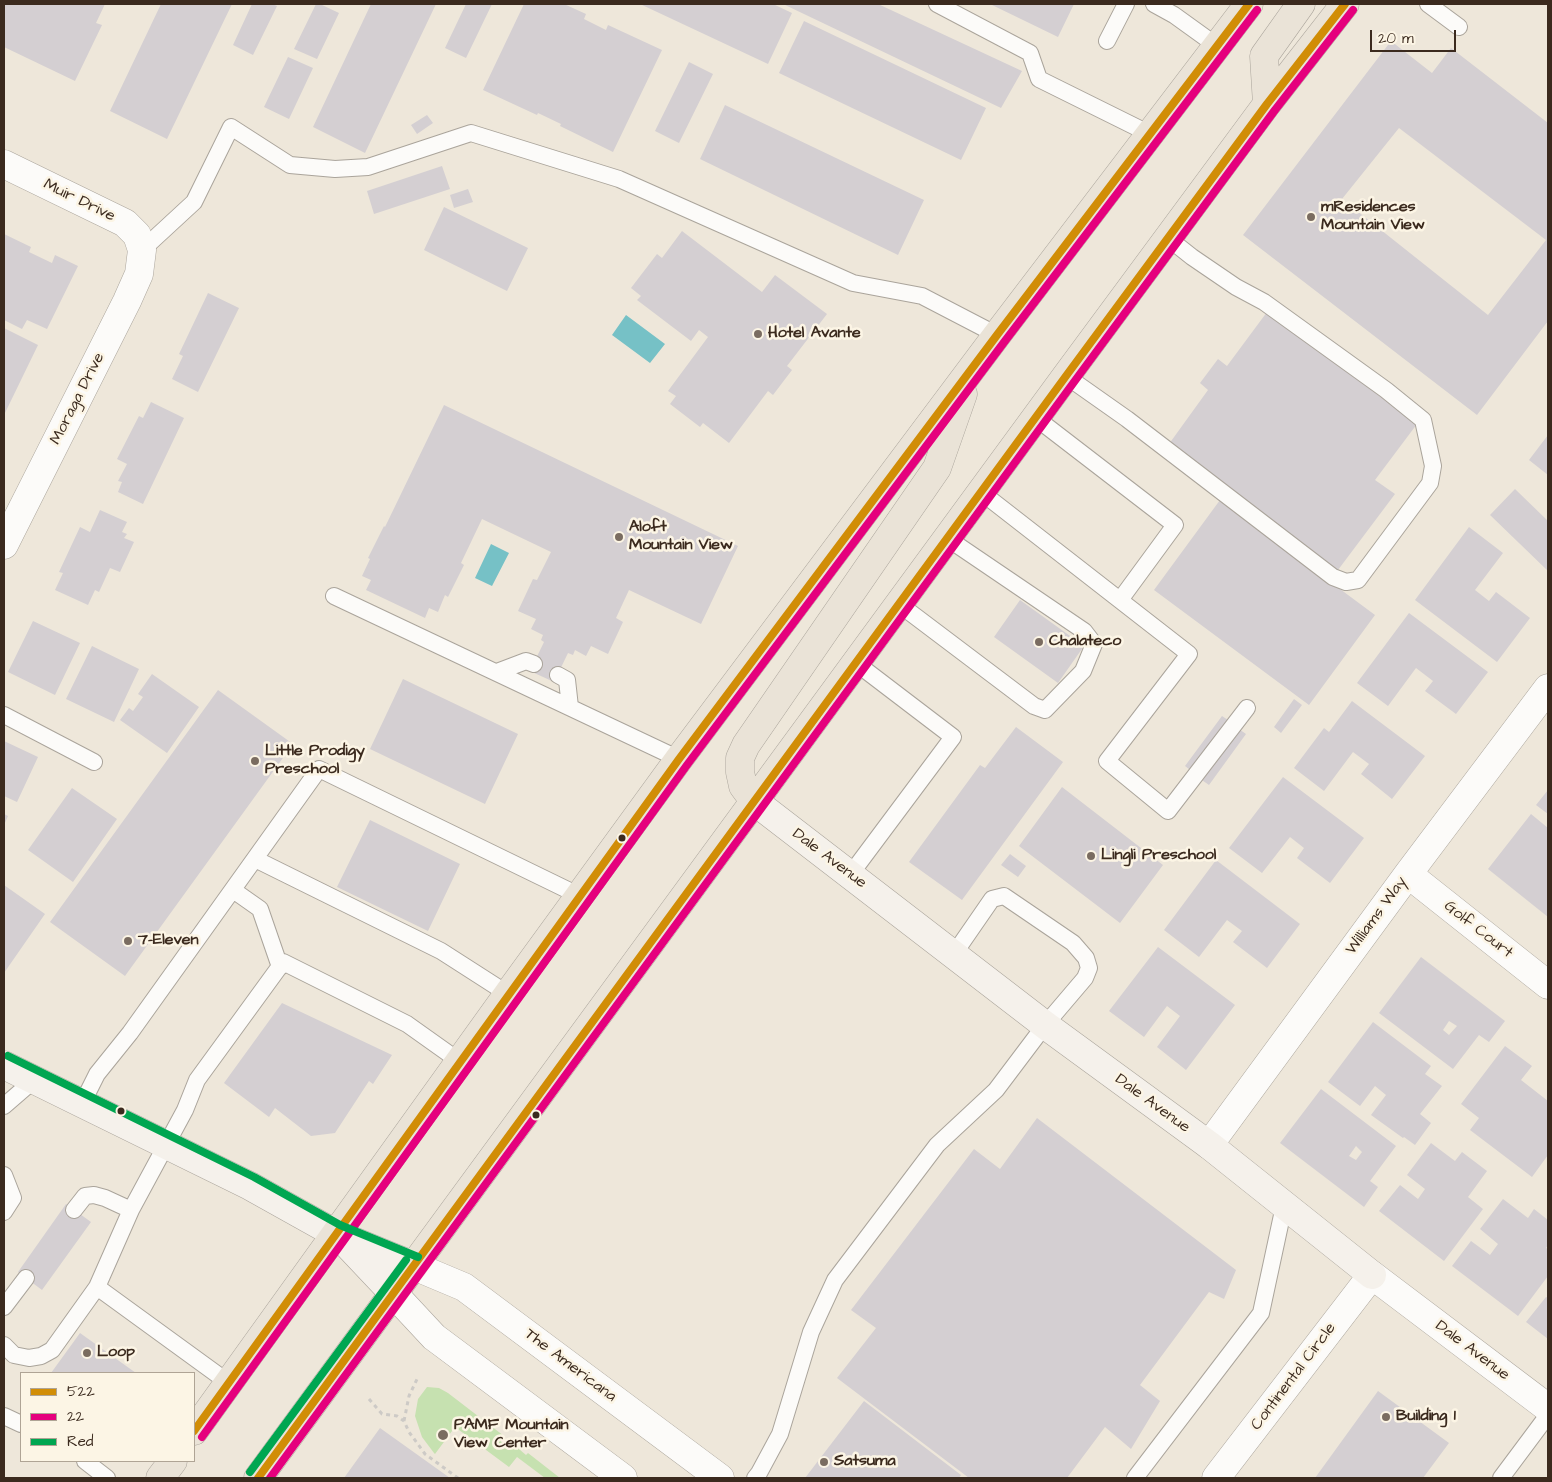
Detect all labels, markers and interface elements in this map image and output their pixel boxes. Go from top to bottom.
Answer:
scale bar [1372,20,1458,52]
text: 20 m [1378,28,1414,49]
street label: Muir Drive [40,175,118,227]
place label: mResidences Mountain View [1321,198,1425,236]
marker: mResidences Mountain View [1305,211,1317,223]
place label: Hotel Avante [768,324,861,344]
marker: Hotel Avante [752,328,764,340]
street label: Moraga Drive [47,350,109,448]
place label: Aloft Mountain View [629,518,733,556]
marker: Aloft Mountain View [613,531,625,543]
place label: Chalateco [1049,632,1121,652]
marker: Chalateco [1033,636,1045,648]
place label: Little Prodigy Preschool [265,742,365,780]
marker: Little Prodigy Preschool [249,755,261,767]
street label: Dale Avenue [788,825,870,893]
unlabelled marker [617,833,627,843]
place label: Lingli Preschool [1101,846,1216,866]
marker: Lingli Preschool [1085,850,1097,862]
street label: Williams Way [1342,873,1412,959]
street label: Golf Court [1440,897,1516,963]
place label: 7-Eleven [138,931,198,951]
marker: 7-Eleven [122,935,134,947]
street label: Dale Avenue [1111,1070,1193,1138]
unlabelled marker [116,1106,126,1116]
unlabelled marker [531,1110,541,1120]
street label: Dale Avenue [1431,1317,1513,1385]
street label: Continental Circle [1247,1320,1341,1434]
street label: The Americana [520,1325,620,1407]
place label: Loop [97,1343,135,1363]
marker: Loop [81,1347,93,1359]
legend [20,1372,195,1462]
text: 522 [67,1381,95,1402]
text: 22 [67,1406,84,1427]
place label: Building 1 [1396,1407,1456,1427]
marker: Building 1 [1380,1411,1392,1423]
place label: PAMF Mountain View Center [454,1416,569,1454]
marker: PAMF Mountain View Center [436,1428,450,1442]
text: Red [67,1431,94,1452]
place label: Satsuma [834,1452,896,1472]
marker: Satsuma [818,1456,830,1468]

